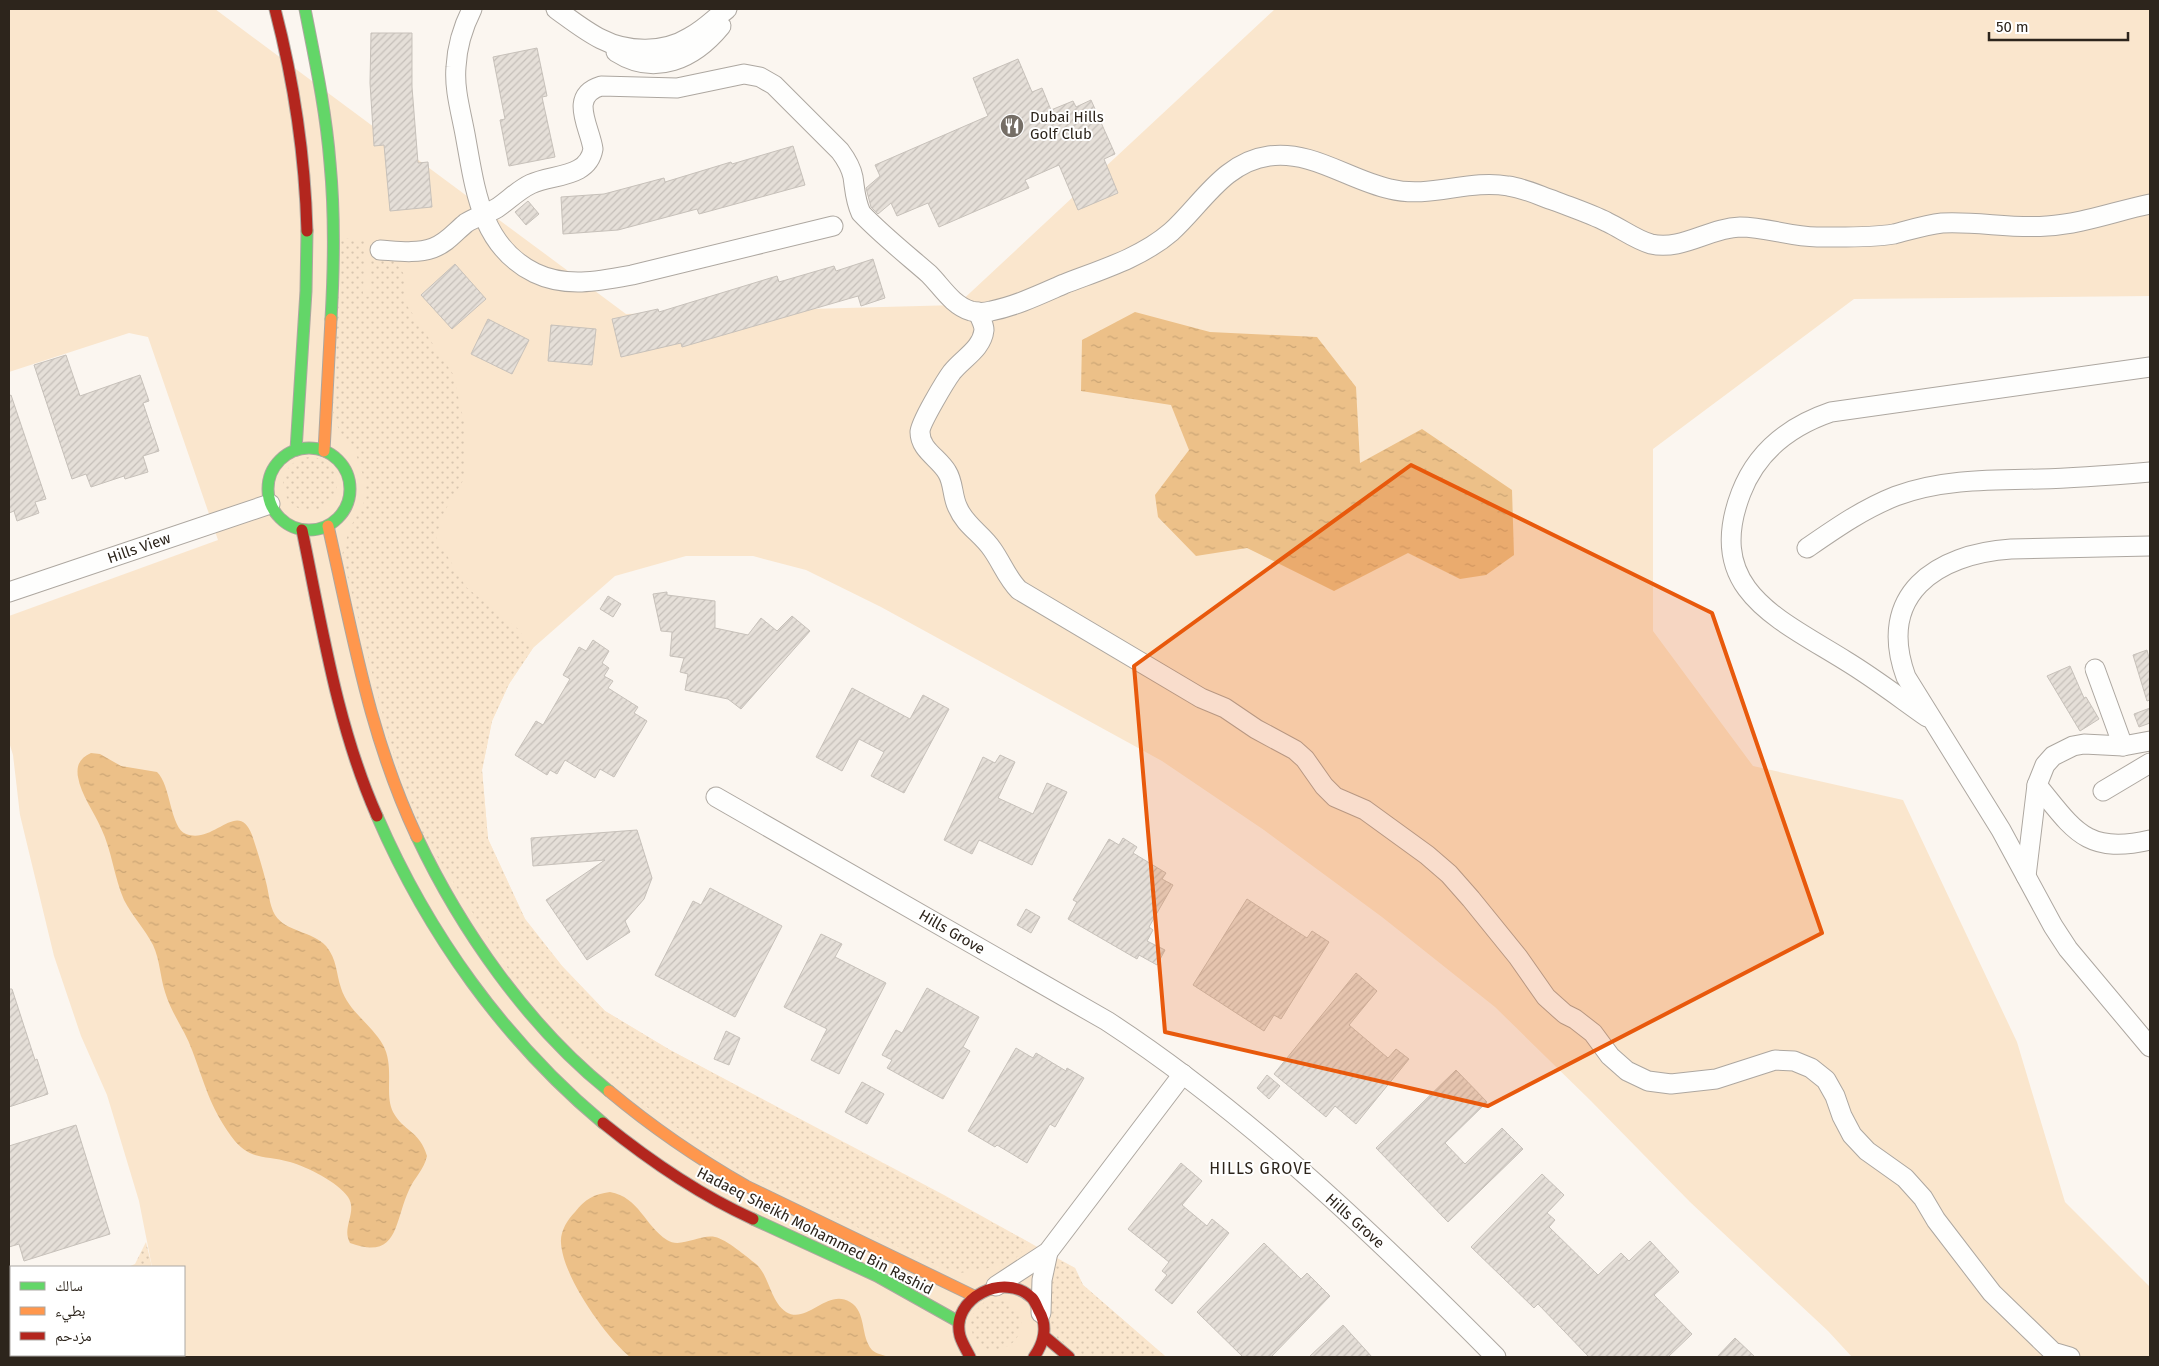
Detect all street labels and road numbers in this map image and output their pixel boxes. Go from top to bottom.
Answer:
street label: Hills View [105,529,173,567]
street label: Hills Grove [916,906,988,958]
street label: Hadaeq Sheikh Mohammed Bin Rashid [694,1163,936,1299]
street label: Hills Grove [1322,1190,1388,1252]

